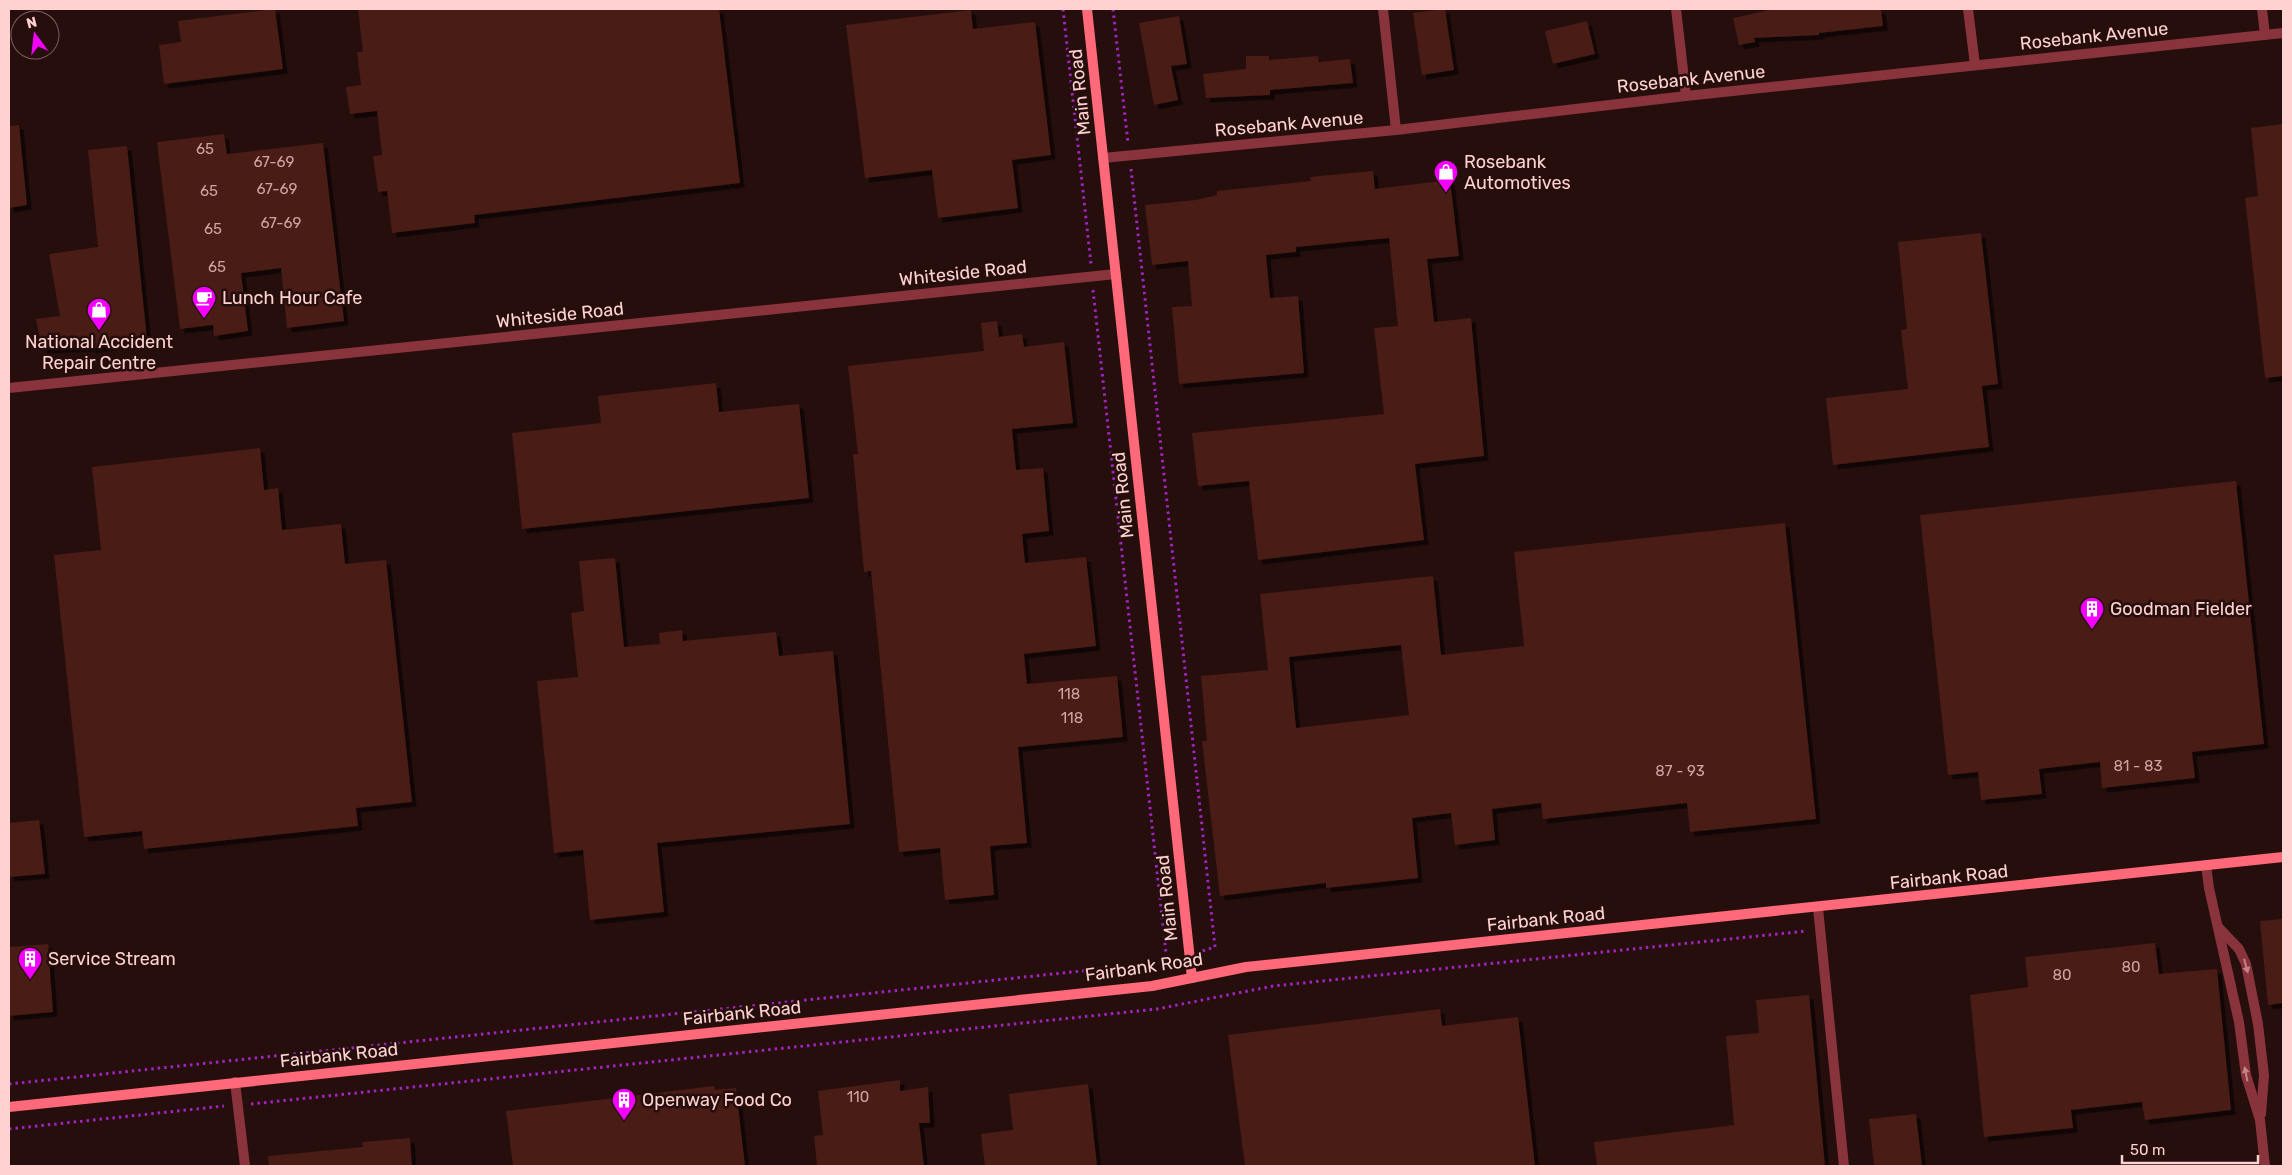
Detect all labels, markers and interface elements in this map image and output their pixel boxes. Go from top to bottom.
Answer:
north arrow [10,10,60,60]
text: N [25,13,39,32]
street label: Rosebank Avenue [2019,17,2169,55]
street label: Main Road [1065,48,1095,136]
street label: Rosebank Avenue [1616,60,1766,98]
street label: Rosebank Avenue [1214,107,1364,141]
house number: 65 [196,140,214,158]
place label: Rosebank Automotives [1464,151,1571,194]
house number: 67-69 [254,153,295,171]
shop icon: Rosebank Automotives [1433,159,1459,193]
house number: 67-69 [257,180,298,198]
house number: 65 [200,182,218,200]
house number: 67-69 [261,214,302,232]
house number: 65 [204,220,222,238]
street label: Whiteside Road [898,255,1028,291]
house number: 65 [208,258,226,276]
cafe icon: Lunch Hour Cafe [191,285,217,319]
place label: Lunch Hour Cafe [222,287,362,309]
shop icon: National Accident Repair Centre [86,297,112,331]
street label: Whiteside Road [495,297,625,333]
place label: National Accident Repair Centre [25,331,173,374]
street label: Main Road [1108,451,1138,539]
building icon: Goodman Fielder [2079,596,2105,630]
place label: Goodman Fielder [2110,598,2252,620]
house number: 118 [1058,685,1080,703]
house number: 118 [1061,709,1083,727]
house number: 81 - 83 [2113,757,2163,775]
house number: 87 - 93 [1655,762,1705,780]
street label: Main Road [1152,854,1182,942]
street label: Fairbank Road [1889,860,2009,894]
street label: Fairbank Road [1486,902,1606,936]
building icon: Service Stream [17,946,43,980]
place label: Service Stream [48,948,176,970]
street label: Fairbank Road [1084,948,1204,986]
house number: 80 [2121,958,2141,976]
one-way arrow [2242,958,2250,973]
house number: 80 [2052,966,2072,984]
street label: Fairbank Road [682,996,802,1030]
street label: Fairbank Road [279,1038,399,1072]
one-way arrow [2242,1066,2250,1081]
building icon: Openway Food Co [611,1087,637,1121]
house number: 110 [847,1088,869,1106]
place label: Openway Food Co [642,1089,792,1111]
scale bar [2122,1132,2258,1164]
text: 50 m [2130,1141,2165,1159]

